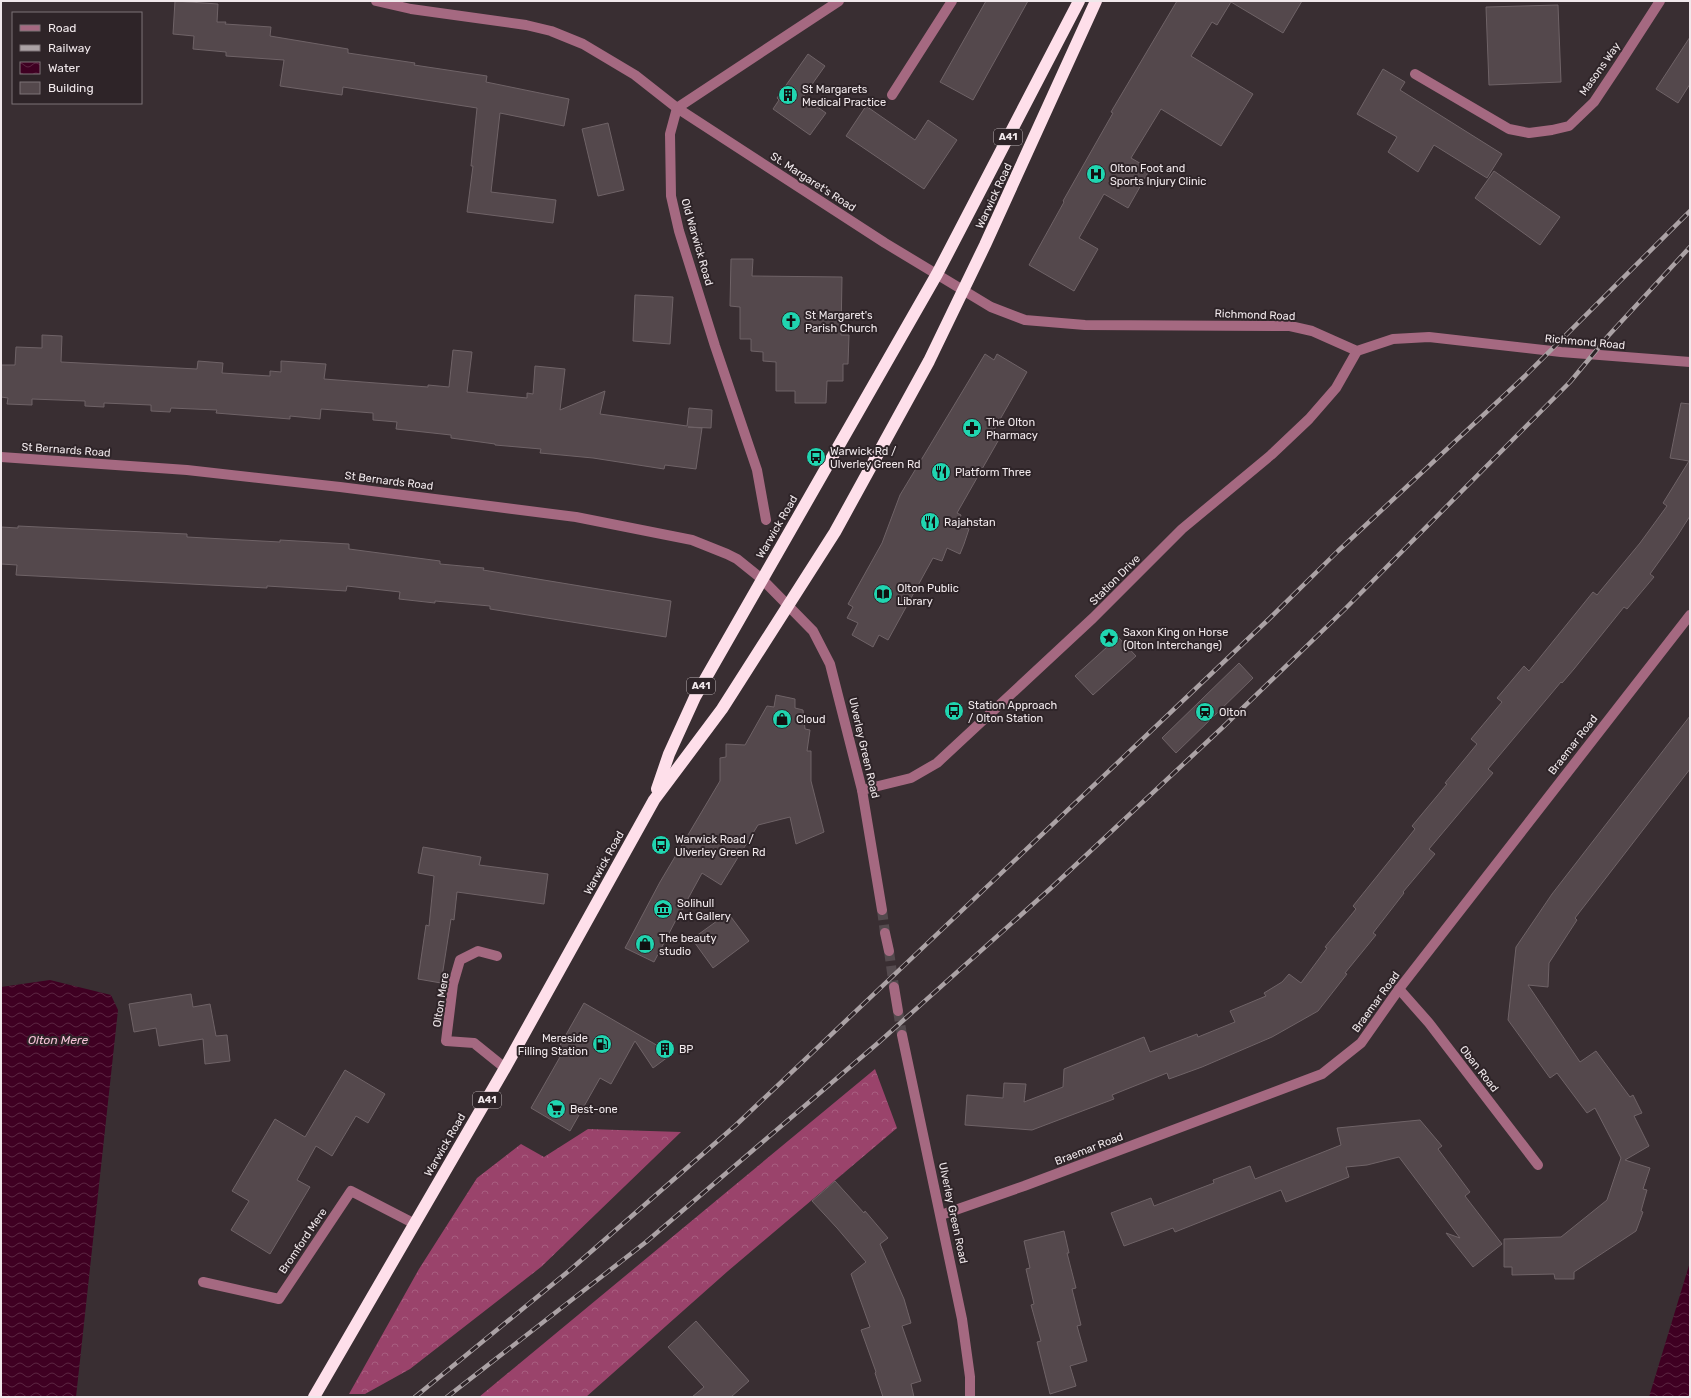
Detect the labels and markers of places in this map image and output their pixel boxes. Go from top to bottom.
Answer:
place label: St Margarets Medical Practice [802,83,886,109]
building icon: St Margarets Medical Practice [777,84,799,106]
place label: Olton Foot and Sports Injury Clinic [1110,162,1206,188]
hospital icon: Olton Foot and Sports Injury Clinic [1085,163,1107,185]
place label: St Margaret's Parish Church [805,309,877,335]
church icon: St Margaret's Parish Church [780,310,802,332]
place label: The Olton Pharmacy [986,416,1038,442]
pharmacy icon: The Olton Pharmacy [961,417,983,439]
place label: Warwick Rd / Ulverley Green Rd [830,445,921,471]
bus stop icon: Warwick Rd / Ulverley Green Rd [805,446,827,468]
restaurant icon: Platform Three [930,461,952,483]
place label: Platform Three [955,466,1031,479]
restaurant icon: Rajahstan [919,511,941,533]
place label: Rajahstan [944,516,996,529]
place label: Olton Public Library [897,582,959,608]
library icon: Olton Public Library [872,583,894,605]
place label: Saxon King on Horse (Olton Interchange) [1123,626,1228,652]
place icon: Saxon King on Horse (Olton Interchange) [1098,627,1120,649]
place label: Station Approach / Olton Station [968,699,1057,725]
bus stop icon: Station Approach / Olton Station [943,700,965,722]
station icon: Olton [1194,701,1216,723]
place label: Olton [1219,706,1246,719]
shop icon: Cloud [771,708,793,730]
place label: Cloud [796,713,825,726]
place label: Warwick Road / Ulverley Green Rd [675,833,766,859]
bus stop icon: Warwick Road / Ulverley Green Rd [650,834,672,856]
place label: Solihull Art Gallery [677,897,731,923]
museum icon: Solihull Art Gallery [652,898,674,920]
place label: The beauty studio [659,932,716,958]
shop icon: The beauty studio [634,933,656,955]
place label: Mereside Filling Station [518,1032,588,1058]
fuel station icon: Mereside Filling Station [591,1033,613,1055]
building icon: BP [654,1038,676,1060]
place label: BP [679,1043,693,1056]
supermarket icon: Best-one [545,1098,567,1120]
place label: Best-one [570,1103,618,1116]

